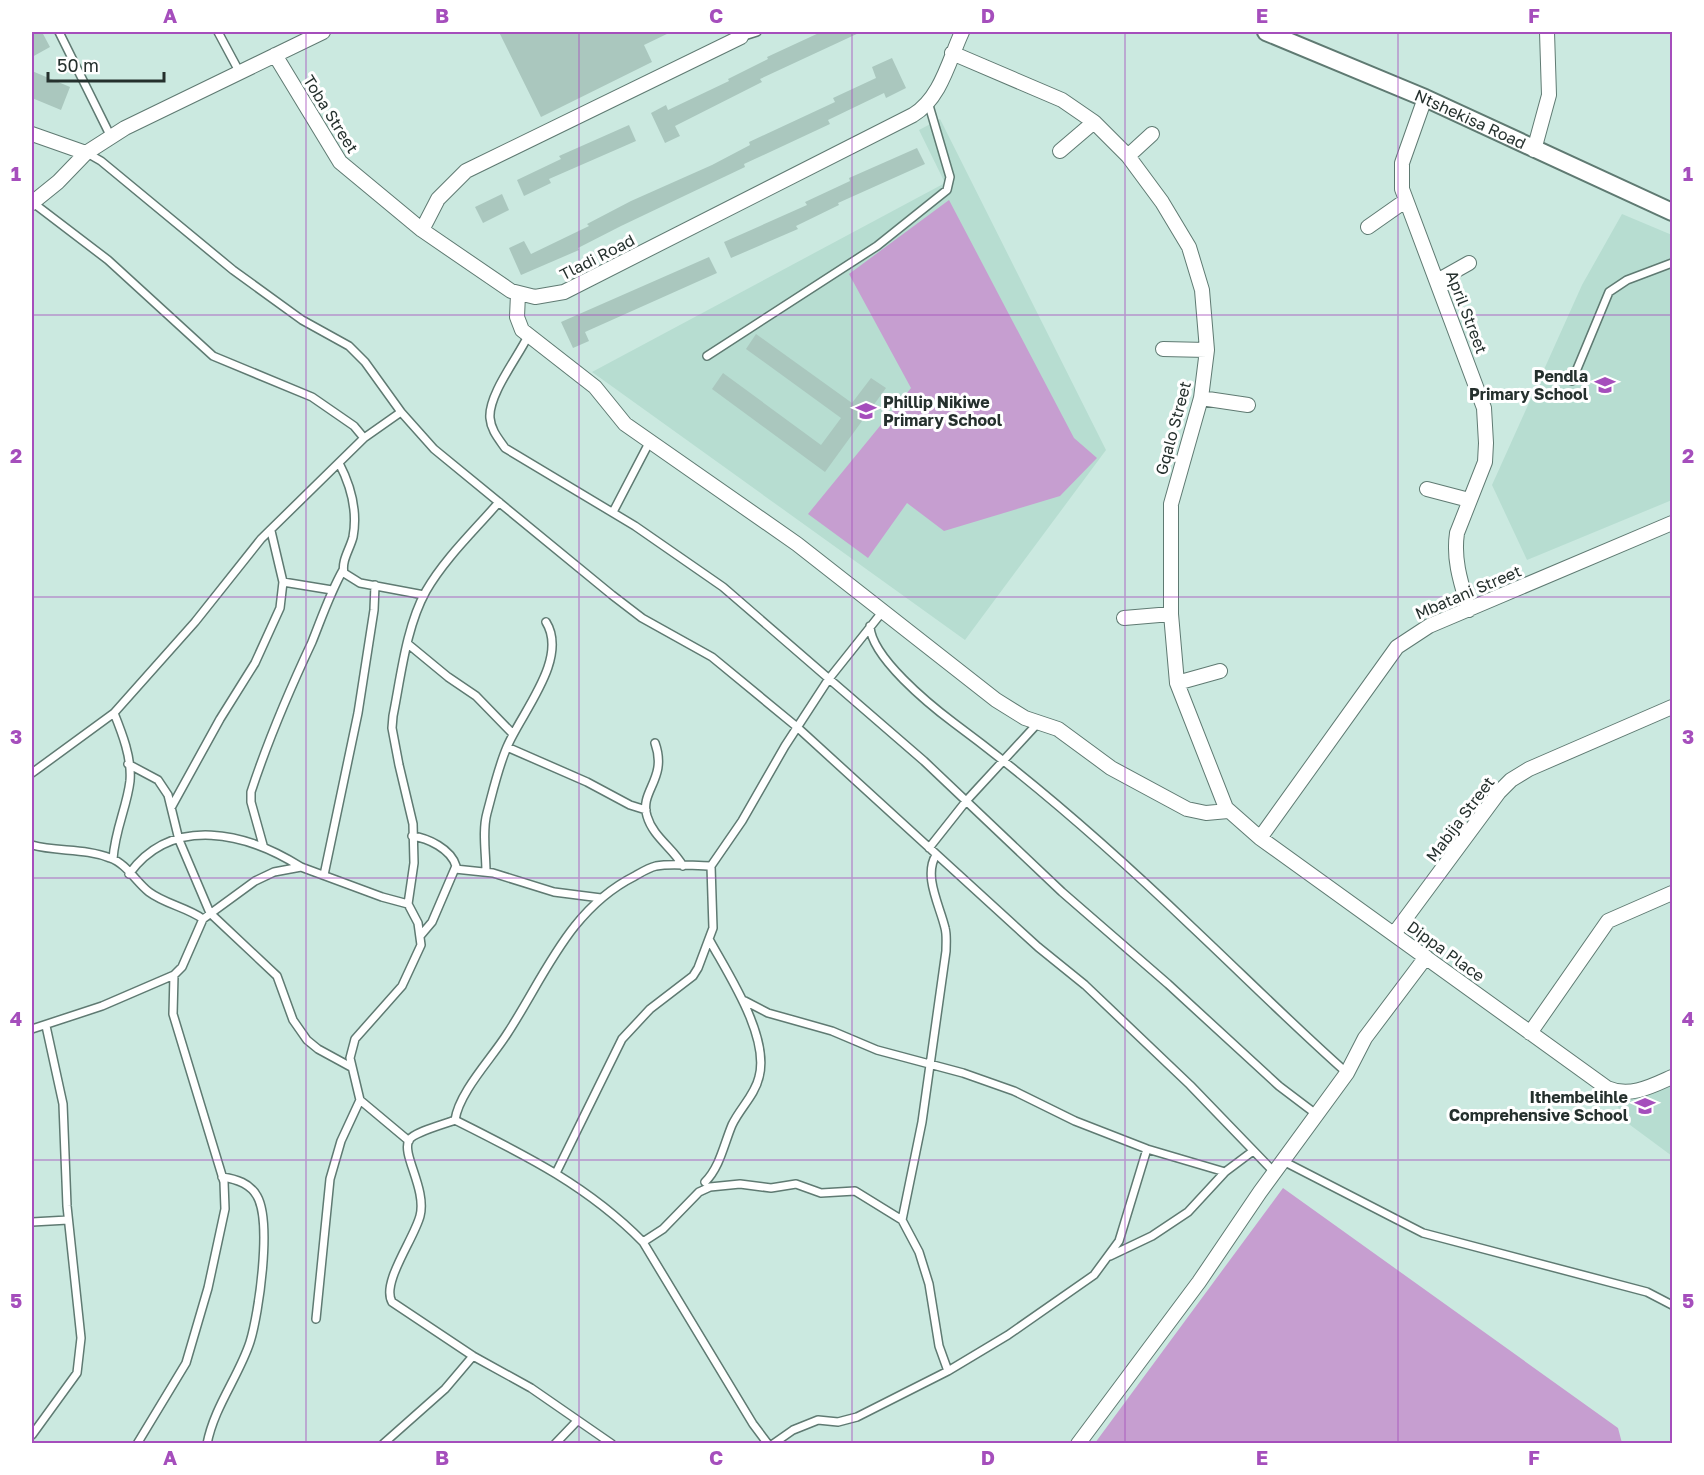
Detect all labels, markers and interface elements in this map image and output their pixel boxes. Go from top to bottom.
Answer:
text: A [163,3,177,27]
text: B [435,3,449,27]
text: C [709,3,723,27]
text: D [981,3,995,27]
text: E [1256,3,1268,27]
text: F [1528,3,1540,27]
scale bar [48,45,164,83]
text: 50 m [57,54,99,76]
street label: Toba Street [299,71,363,157]
street label: Ntshekisa Road [1412,85,1529,153]
text: 1 [11,161,21,185]
text: 1 [1683,161,1693,185]
street label: Tladi Road [556,230,638,284]
street label: April Street [1442,268,1492,356]
place label: Pendla Primary School [1469,366,1589,404]
school or university icon: Pendla Primary School [1593,373,1617,397]
street label: Gqalo Street [1151,379,1195,477]
place label: Phillip Nikiwe Primary School [883,392,1003,430]
school or university icon: Phillip Nikiwe Primary School [854,399,878,423]
text: 2 [10,443,22,467]
text: 2 [1682,443,1694,467]
street label: Mbatani Street [1412,561,1524,623]
text: 3 [10,724,22,748]
text: 3 [1682,724,1694,748]
street label: Mabija Street [1421,772,1499,866]
street label: Dippa Place [1403,916,1489,986]
text: 4 [10,1006,22,1030]
text: 4 [1682,1006,1694,1030]
place label: Ithembelihle Comprehensive School [1449,1087,1629,1125]
school or university icon: Ithembelihle Comprehensive School [1633,1094,1657,1118]
text: 5 [10,1288,22,1312]
text: 5 [1682,1288,1694,1312]
text: A [163,1445,177,1469]
text: B [435,1445,449,1469]
text: C [709,1445,723,1469]
text: D [981,1445,995,1469]
text: E [1256,1445,1268,1469]
text: F [1528,1445,1540,1469]

